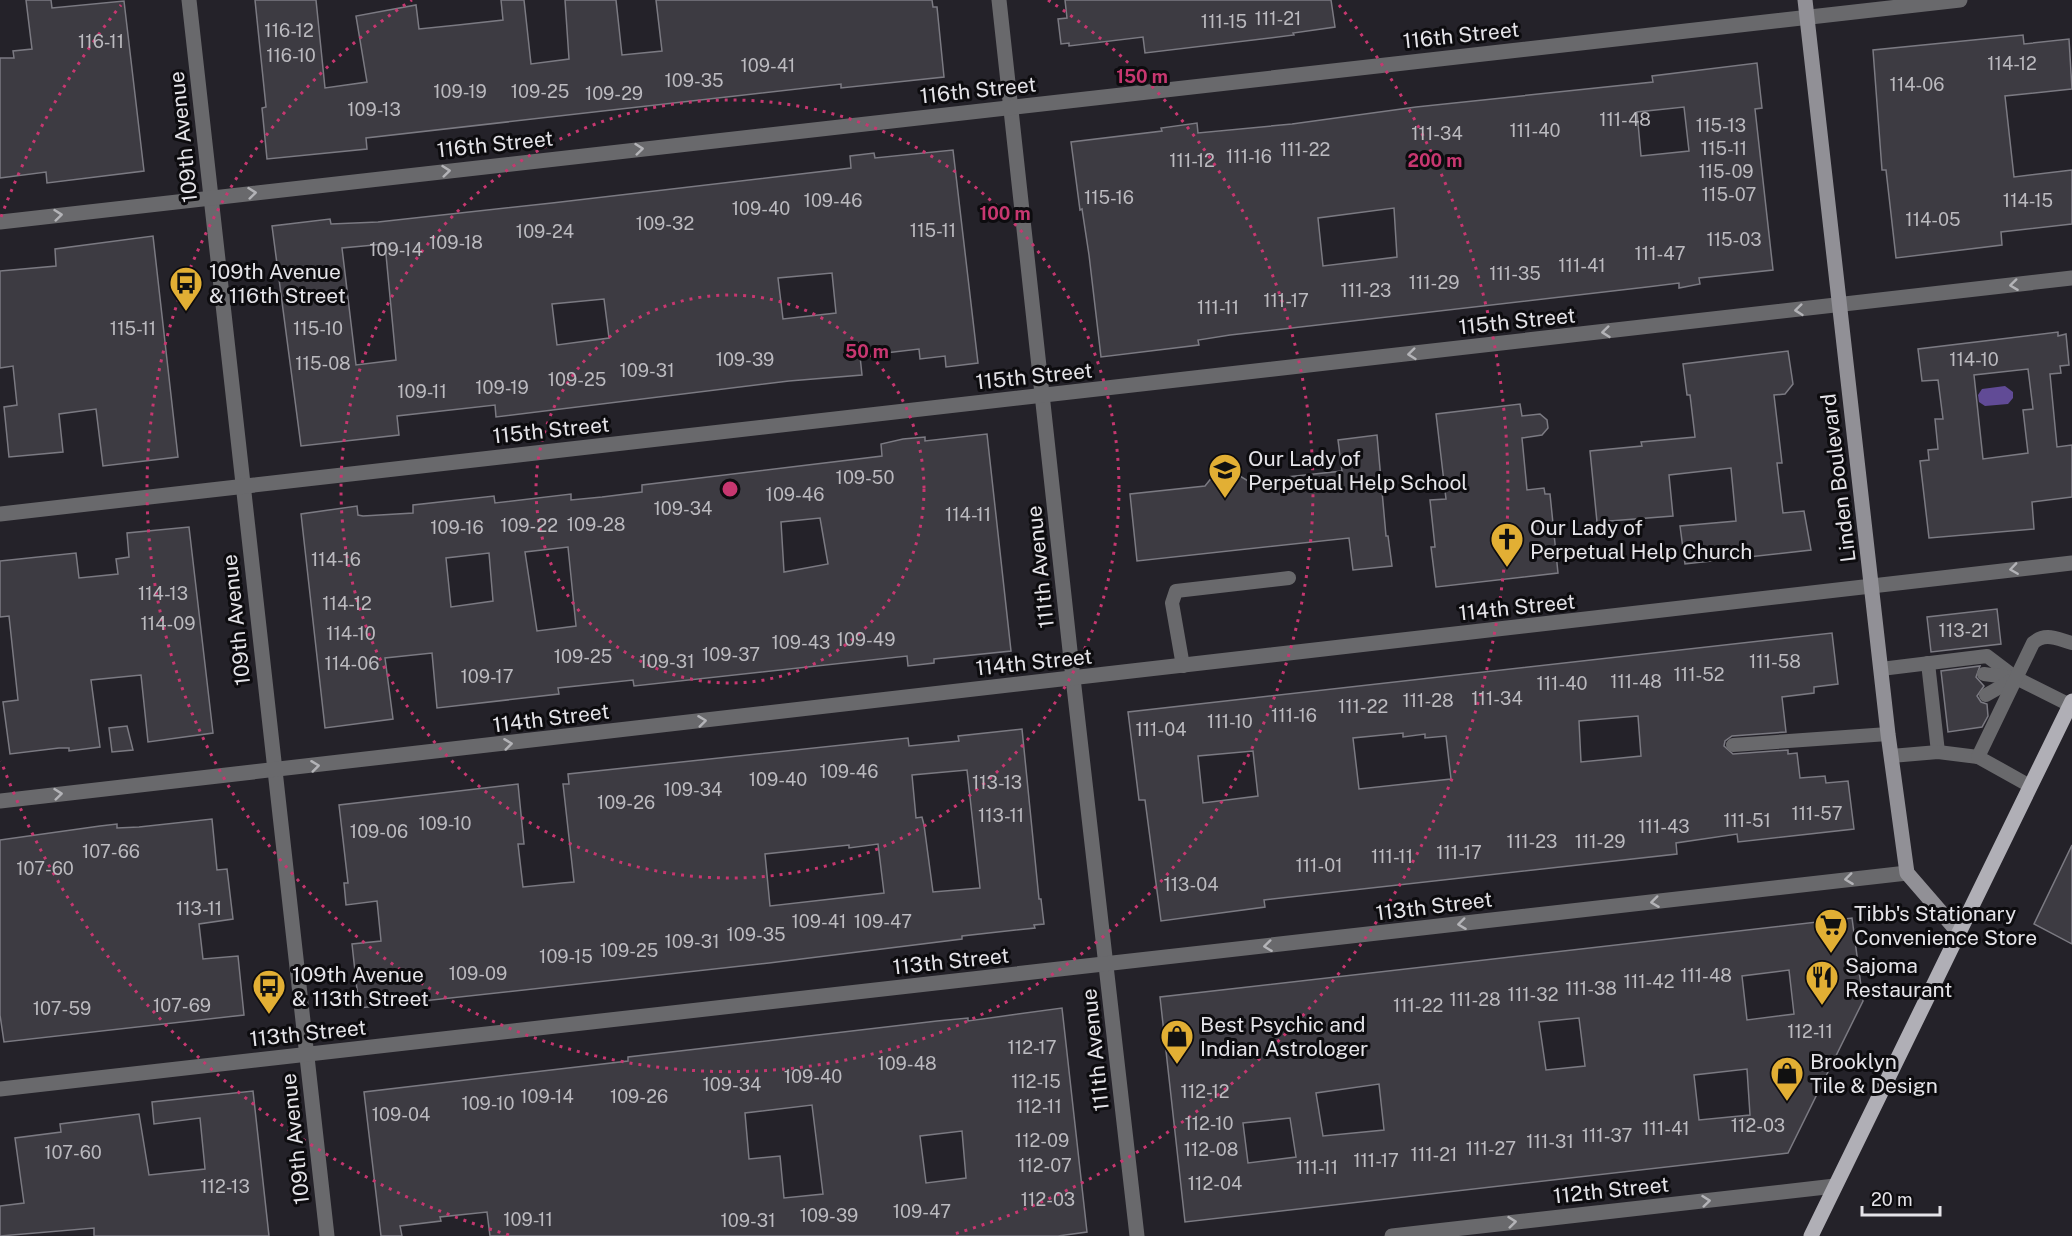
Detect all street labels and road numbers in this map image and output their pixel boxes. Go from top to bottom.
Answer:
street label: 116th Street [1402,16,1520,54]
street label: 109th Avenue [164,70,202,204]
street label: 116th Street [919,71,1037,109]
street label: 116th Street [436,125,554,163]
street label: 115th Street [1457,302,1577,340]
street label: 115th Street [974,357,1094,395]
street label: Linden Boulevard [1815,392,1861,564]
street label: 115th Street [491,411,611,449]
street label: 111th Avenue [1021,504,1059,630]
street label: 109th Avenue [217,553,255,687]
street label: 114th Street [1458,588,1576,626]
street label: 114th Street [975,643,1093,681]
street label: 114th Street [491,698,611,738]
street label: 113th Street [1374,886,1494,926]
street label: 113th Street [891,942,1011,980]
street label: 111th Avenue [1076,987,1114,1113]
street label: 113th Street [248,1014,368,1052]
street label: 109th Avenue [276,1072,314,1206]
street label: 112th Street [1552,1171,1670,1209]

